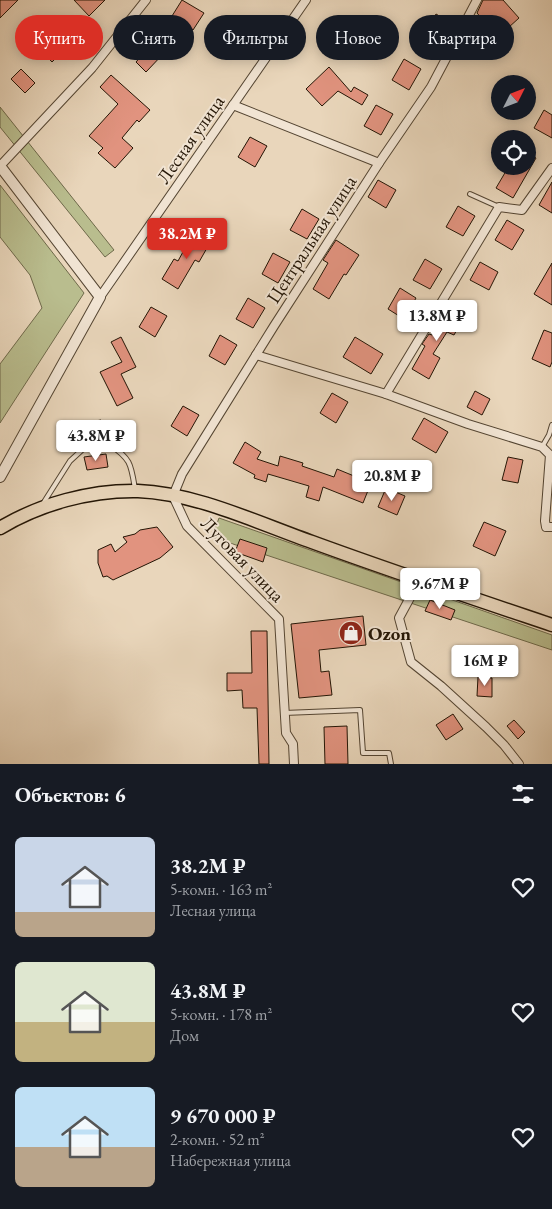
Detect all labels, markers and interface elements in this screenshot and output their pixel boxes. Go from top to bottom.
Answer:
chip: Купить [15,15,103,60]
chip: Снять [113,15,194,60]
chip: Фильтры [204,15,306,60]
chip: Новое [316,15,399,60]
chip: Квартира [409,15,514,60]
north arrow [491,75,536,120]
map controls [491,75,536,175]
street label: Лесная улица [151,90,230,188]
button: locate [491,130,536,175]
street label: Центральная улица [261,170,362,308]
pin: 38.2M ₽ [141,218,233,260]
text: 38.2M ₽ [158,223,216,244]
pin: 13.8M ₽ [391,300,483,342]
text: 13.8M ₽ [408,305,466,326]
pin: 43.8M ₽ [50,420,142,462]
text: 43.8M ₽ [67,425,125,446]
pin: 20.8M ₽ [346,460,438,502]
text: 20.8M ₽ [363,465,421,486]
street label: Луговая улица [195,511,290,608]
pin: 9.67M ₽ [394,568,486,610]
text: 9.67M ₽ [411,573,469,594]
shop icon: Ozon [338,620,364,646]
place label: Ozon [368,621,411,646]
pin: 16M ₽ [450,644,520,687]
text: 16M ₽ [462,650,508,671]
icon: filters [509,780,537,808]
text: Объектов: 6 [15,781,126,808]
text: 38.2M ₽ [170,852,246,879]
icon: home [55,857,115,917]
icon: heart [509,873,537,901]
text: 5-комн. · 163 m² [170,879,272,900]
text: Лесная улица [170,900,256,921]
text: 43.8M ₽ [170,977,246,1004]
icon: home [55,982,115,1042]
icon: heart [509,998,537,1026]
text: 5-комн. · 178 m² [170,1004,272,1025]
text: Дом [170,1025,199,1046]
text: 9 670 000 ₽ [170,1102,276,1129]
icon: home [55,1107,115,1167]
icon: heart [509,1123,537,1151]
text: 2-комн. · 52 m² [170,1129,265,1150]
text: Набережная улица [170,1150,291,1171]

